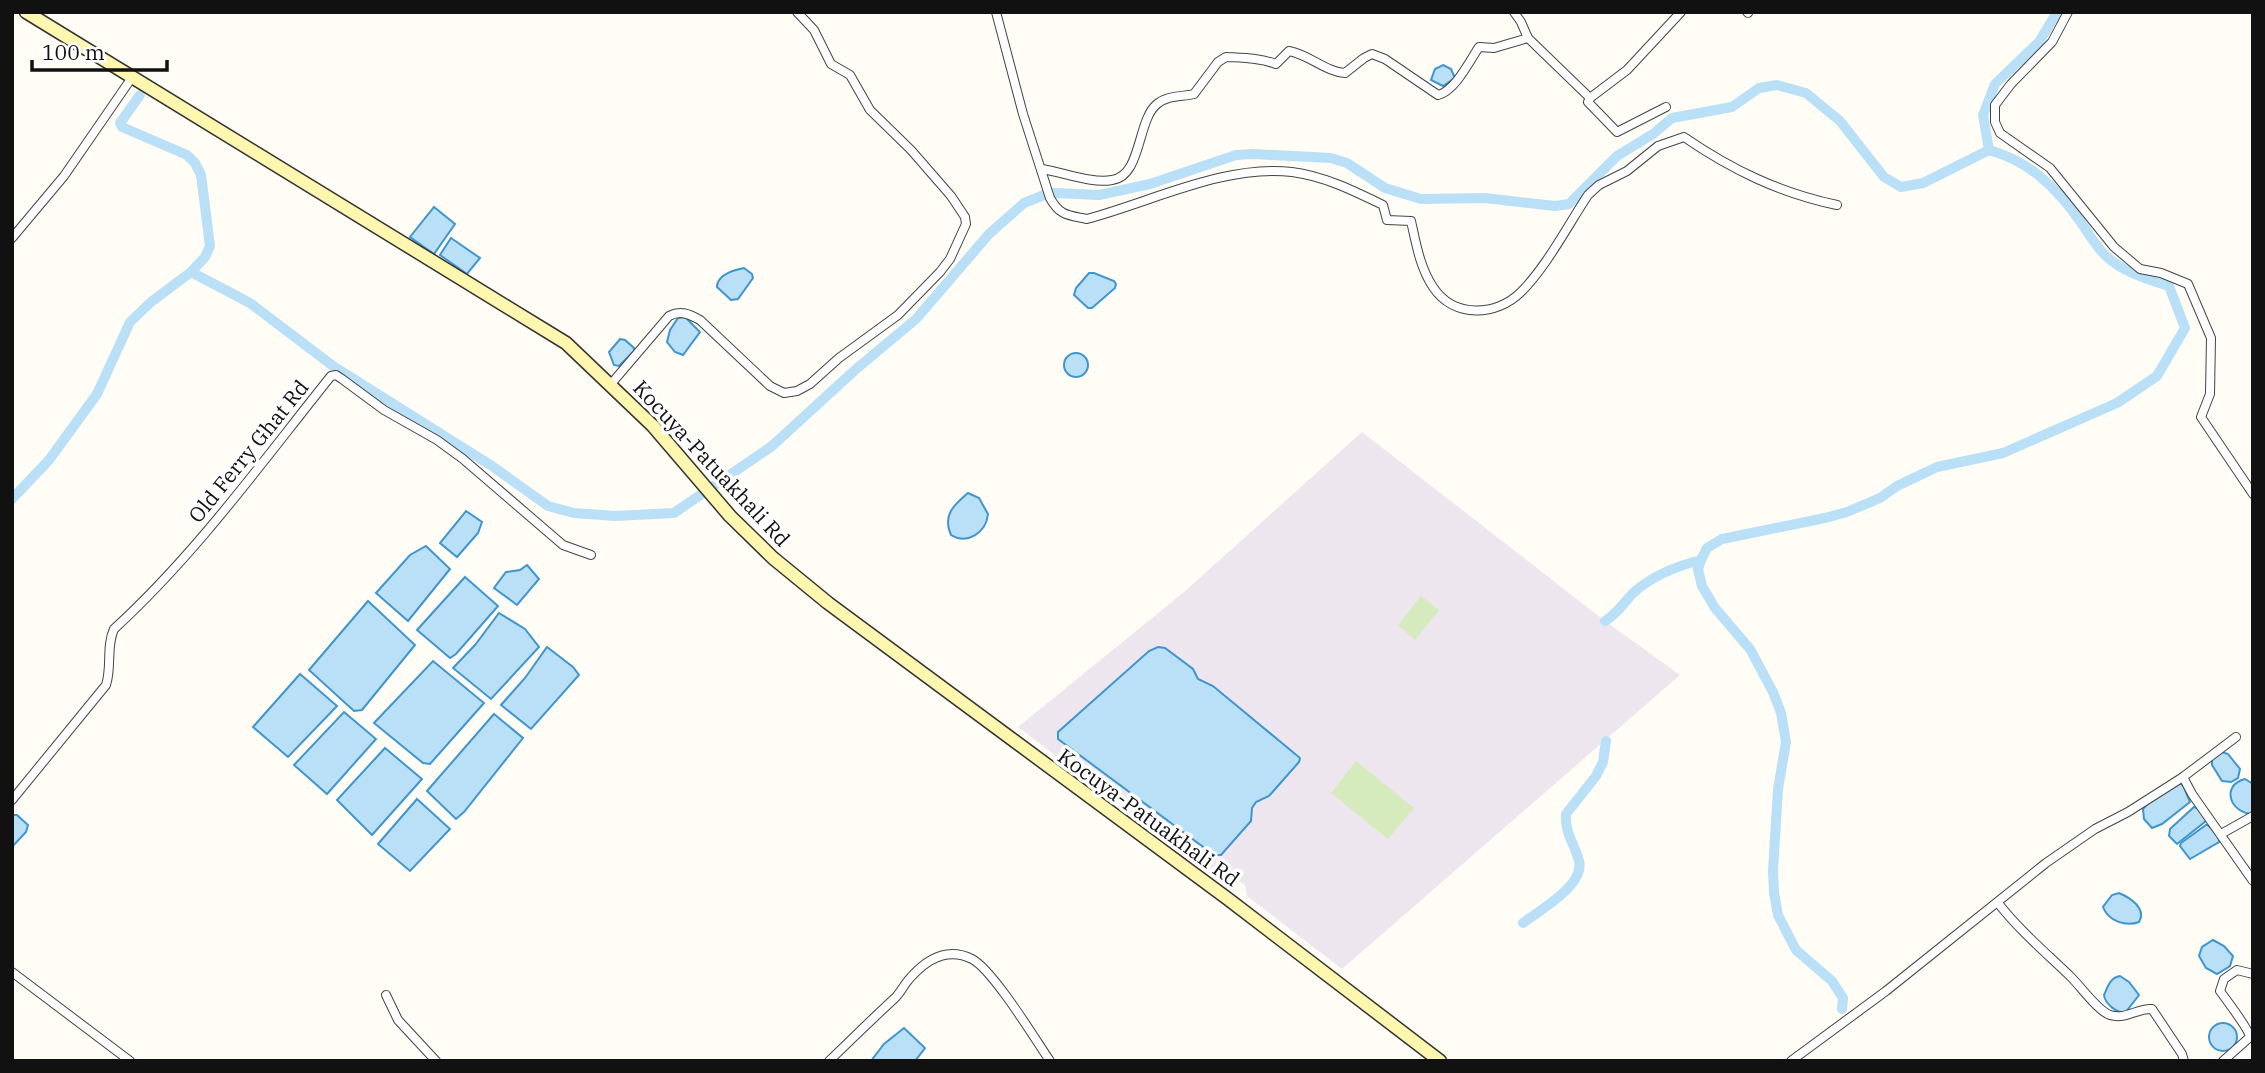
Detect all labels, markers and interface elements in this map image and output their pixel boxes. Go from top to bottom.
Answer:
scale bar [32,28,166,72]
text: 100 m [42,38,105,66]
street label: Old Ferry Ghat Rd [182,374,314,528]
street label: Kocuya-Patuakhali Rd [627,374,797,552]
street label: Kocuya-Patuakhali Rd [1053,742,1246,893]

